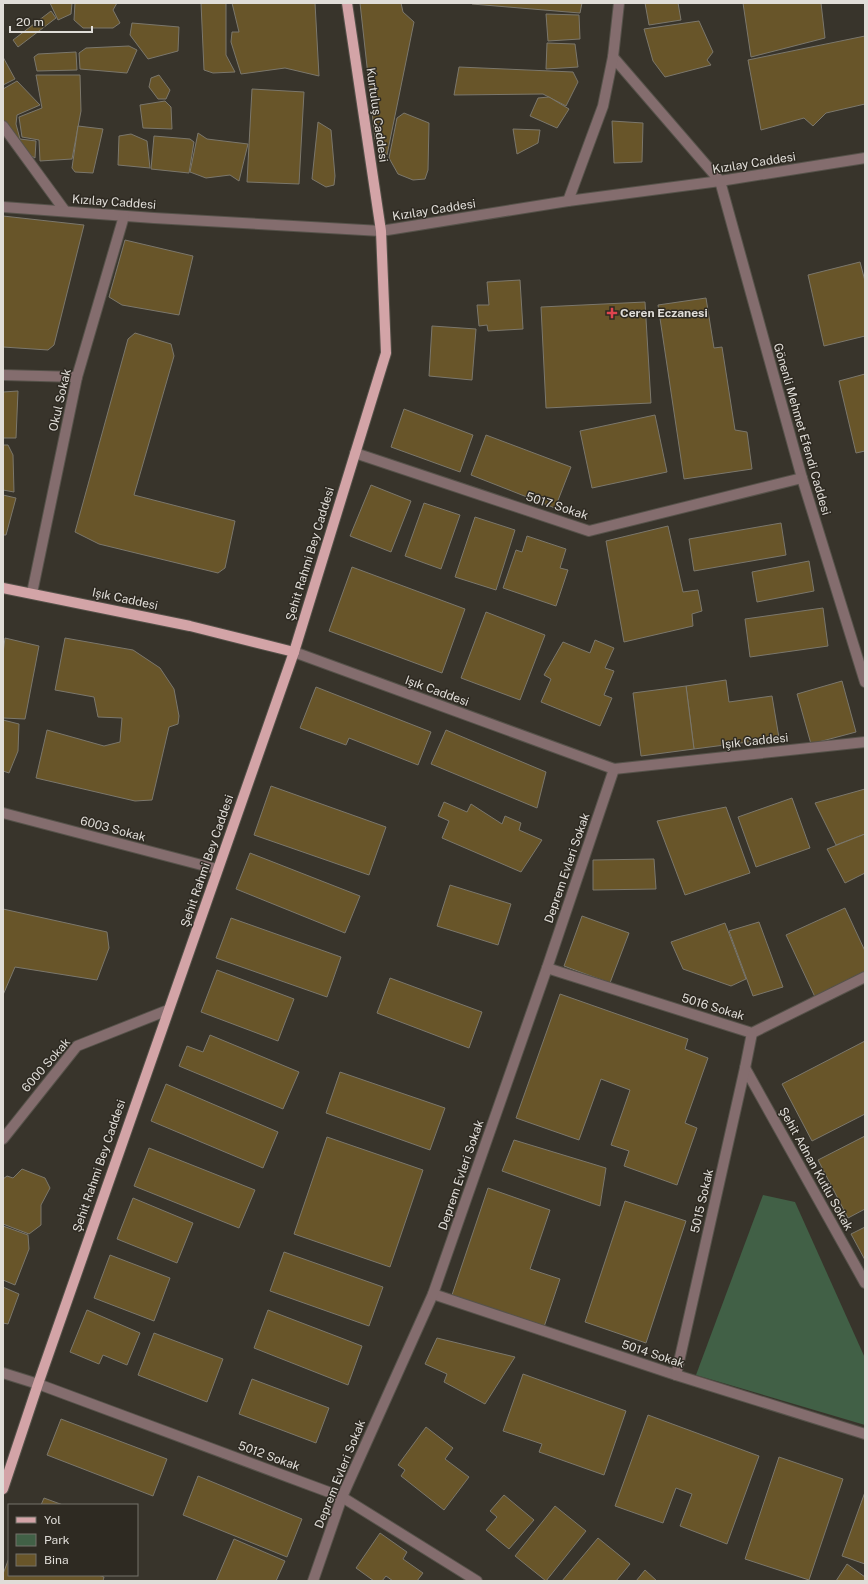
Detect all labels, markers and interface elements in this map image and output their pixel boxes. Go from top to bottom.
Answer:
scale bar [10,8,92,34]
text: 20 m [16,15,44,29]
street label: Kurtuluş Caddesi [363,67,391,163]
street label: Kızılay Caddesi [711,150,797,176]
street label: Kızılay Caddesi [72,192,156,212]
street label: Kızılay Caddesi [391,197,477,223]
place label: Ceren Eczanesi [620,306,708,320]
marker: Ceren Eczanesi [607,308,617,318]
street label: Gönenli Mehmet Efendi Caddesi [771,341,833,517]
street label: Okul Sokak [46,367,74,433]
street label: Şehit Rahmi Bey Caddesi [283,485,337,623]
street label: 5017 Sokak [524,489,590,523]
street label: Işık Caddesi [91,585,159,613]
street label: Işık Caddesi [403,673,471,709]
street label: Işık Caddesi [721,731,789,751]
street label: Şehit Rahmi Bey Caddesi [178,793,236,929]
street label: Deprem Evleri Sokak [542,811,593,925]
street label: 6003 Sokak [79,814,147,845]
street label: 5016 Sokak [680,991,746,1023]
street label: 6000 Sokak [19,1035,73,1095]
street label: Şehit Rahmi Bey Caddesi [70,1098,128,1234]
street label: Şehit Adnan Kutlu Sokak [776,1105,856,1233]
street label: Deprem Evleri Sokak [436,1118,487,1232]
street label: 5015 Sokak [688,1167,716,1234]
street label: 5014 Sokak [620,1337,686,1371]
street label: Deprem Evleri Sokak [312,1417,368,1530]
street label: 5012 Sokak [236,1438,302,1474]
legend [8,1504,138,1576]
text: Yol [44,1513,61,1527]
text: Park [44,1533,70,1547]
text: Bina [44,1553,69,1567]

